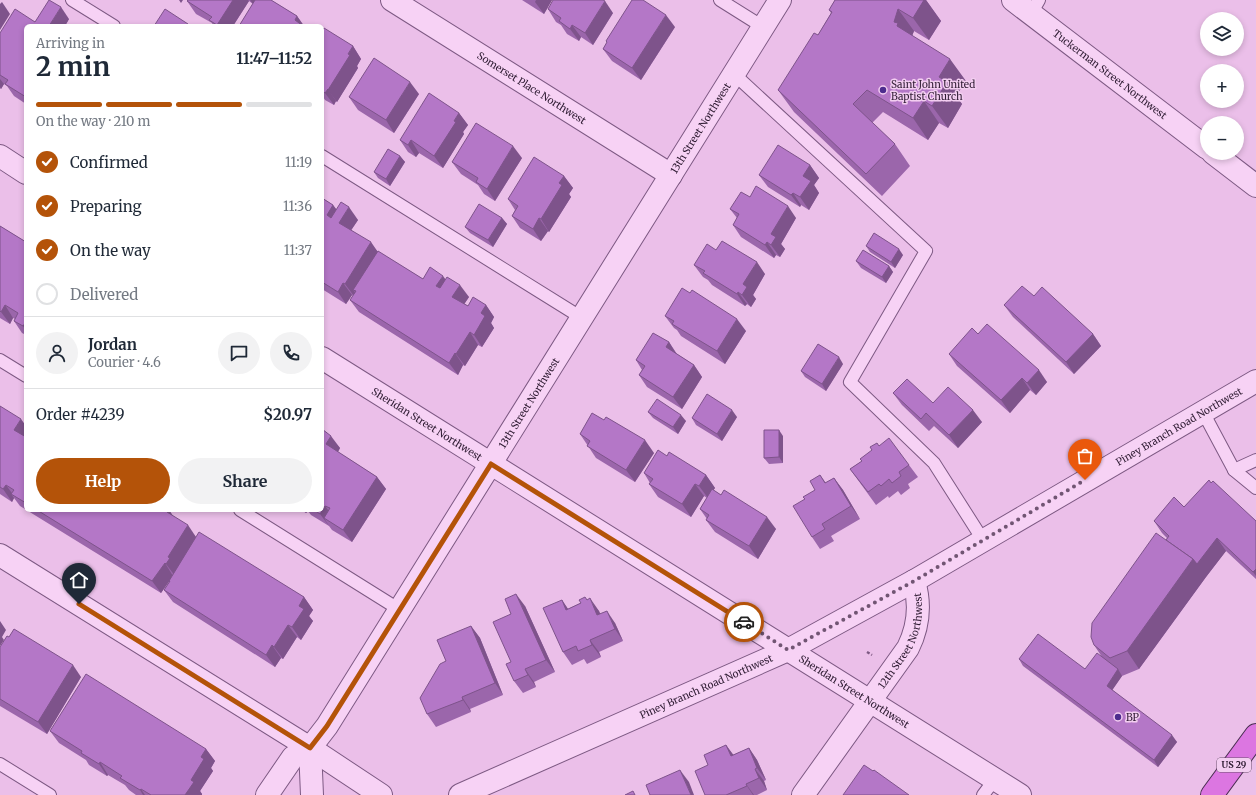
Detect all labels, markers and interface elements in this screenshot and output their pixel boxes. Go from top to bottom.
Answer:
map controls [1200,12,1244,160]
button: layers [1200,12,1244,56]
street label: Tuckerman Street Northwest [1050,27,1169,122]
text: Arriving in [36,35,105,52]
text: 11:47–11:52 [236,49,312,68]
street label: Somerset Place Northwest [475,49,588,127]
text: 2 min [36,50,110,83]
button: + [1200,64,1244,108]
place label: Saint John United Baptist Church [891,78,975,103]
street label: 13th Street Northwest [667,80,734,176]
marker: Saint John United Baptist Church [878,85,888,95]
text: On the way · 210 m [36,113,151,130]
button: − [1200,116,1244,160]
icon: check [36,151,58,173]
text: Confirmed [70,153,148,172]
text: 11:19 [285,154,312,171]
icon: check [36,195,58,217]
text: Preparing [70,197,142,216]
text: 11:36 [283,198,312,215]
icon: check [36,239,58,261]
text: On the way [70,241,151,260]
text: 11:37 [284,242,312,259]
text: Delivered [70,285,138,304]
button: person [36,332,78,374]
button: chat [218,332,260,374]
button: phone [270,332,312,374]
text: Jordan [88,335,137,354]
text: Courier · 4.6 [88,354,161,371]
street label: 13th Street Northwest [496,355,562,451]
street label: Sheridan Street Northwest [369,385,484,464]
street label: Piney Branch Road Northwest [1114,385,1245,469]
text: Order #4239 [36,405,125,424]
text: $20.97 [263,405,312,424]
pin [1068,439,1102,480]
icon: bag [1074,445,1096,467]
button: Help [36,458,170,504]
button: Share [178,458,312,504]
pin [62,563,96,604]
icon: home [68,569,90,591]
street label: 12th Street Northwest [875,592,925,691]
courier [724,602,764,642]
icon: car [733,611,755,633]
street label: Piney Branch Road Northwest [638,652,775,722]
street label: Sheridan Street Northwest [796,652,912,731]
place label: BP [1126,711,1140,724]
marker: BP [1113,712,1123,722]
road number: US 29 [1217,758,1251,772]

